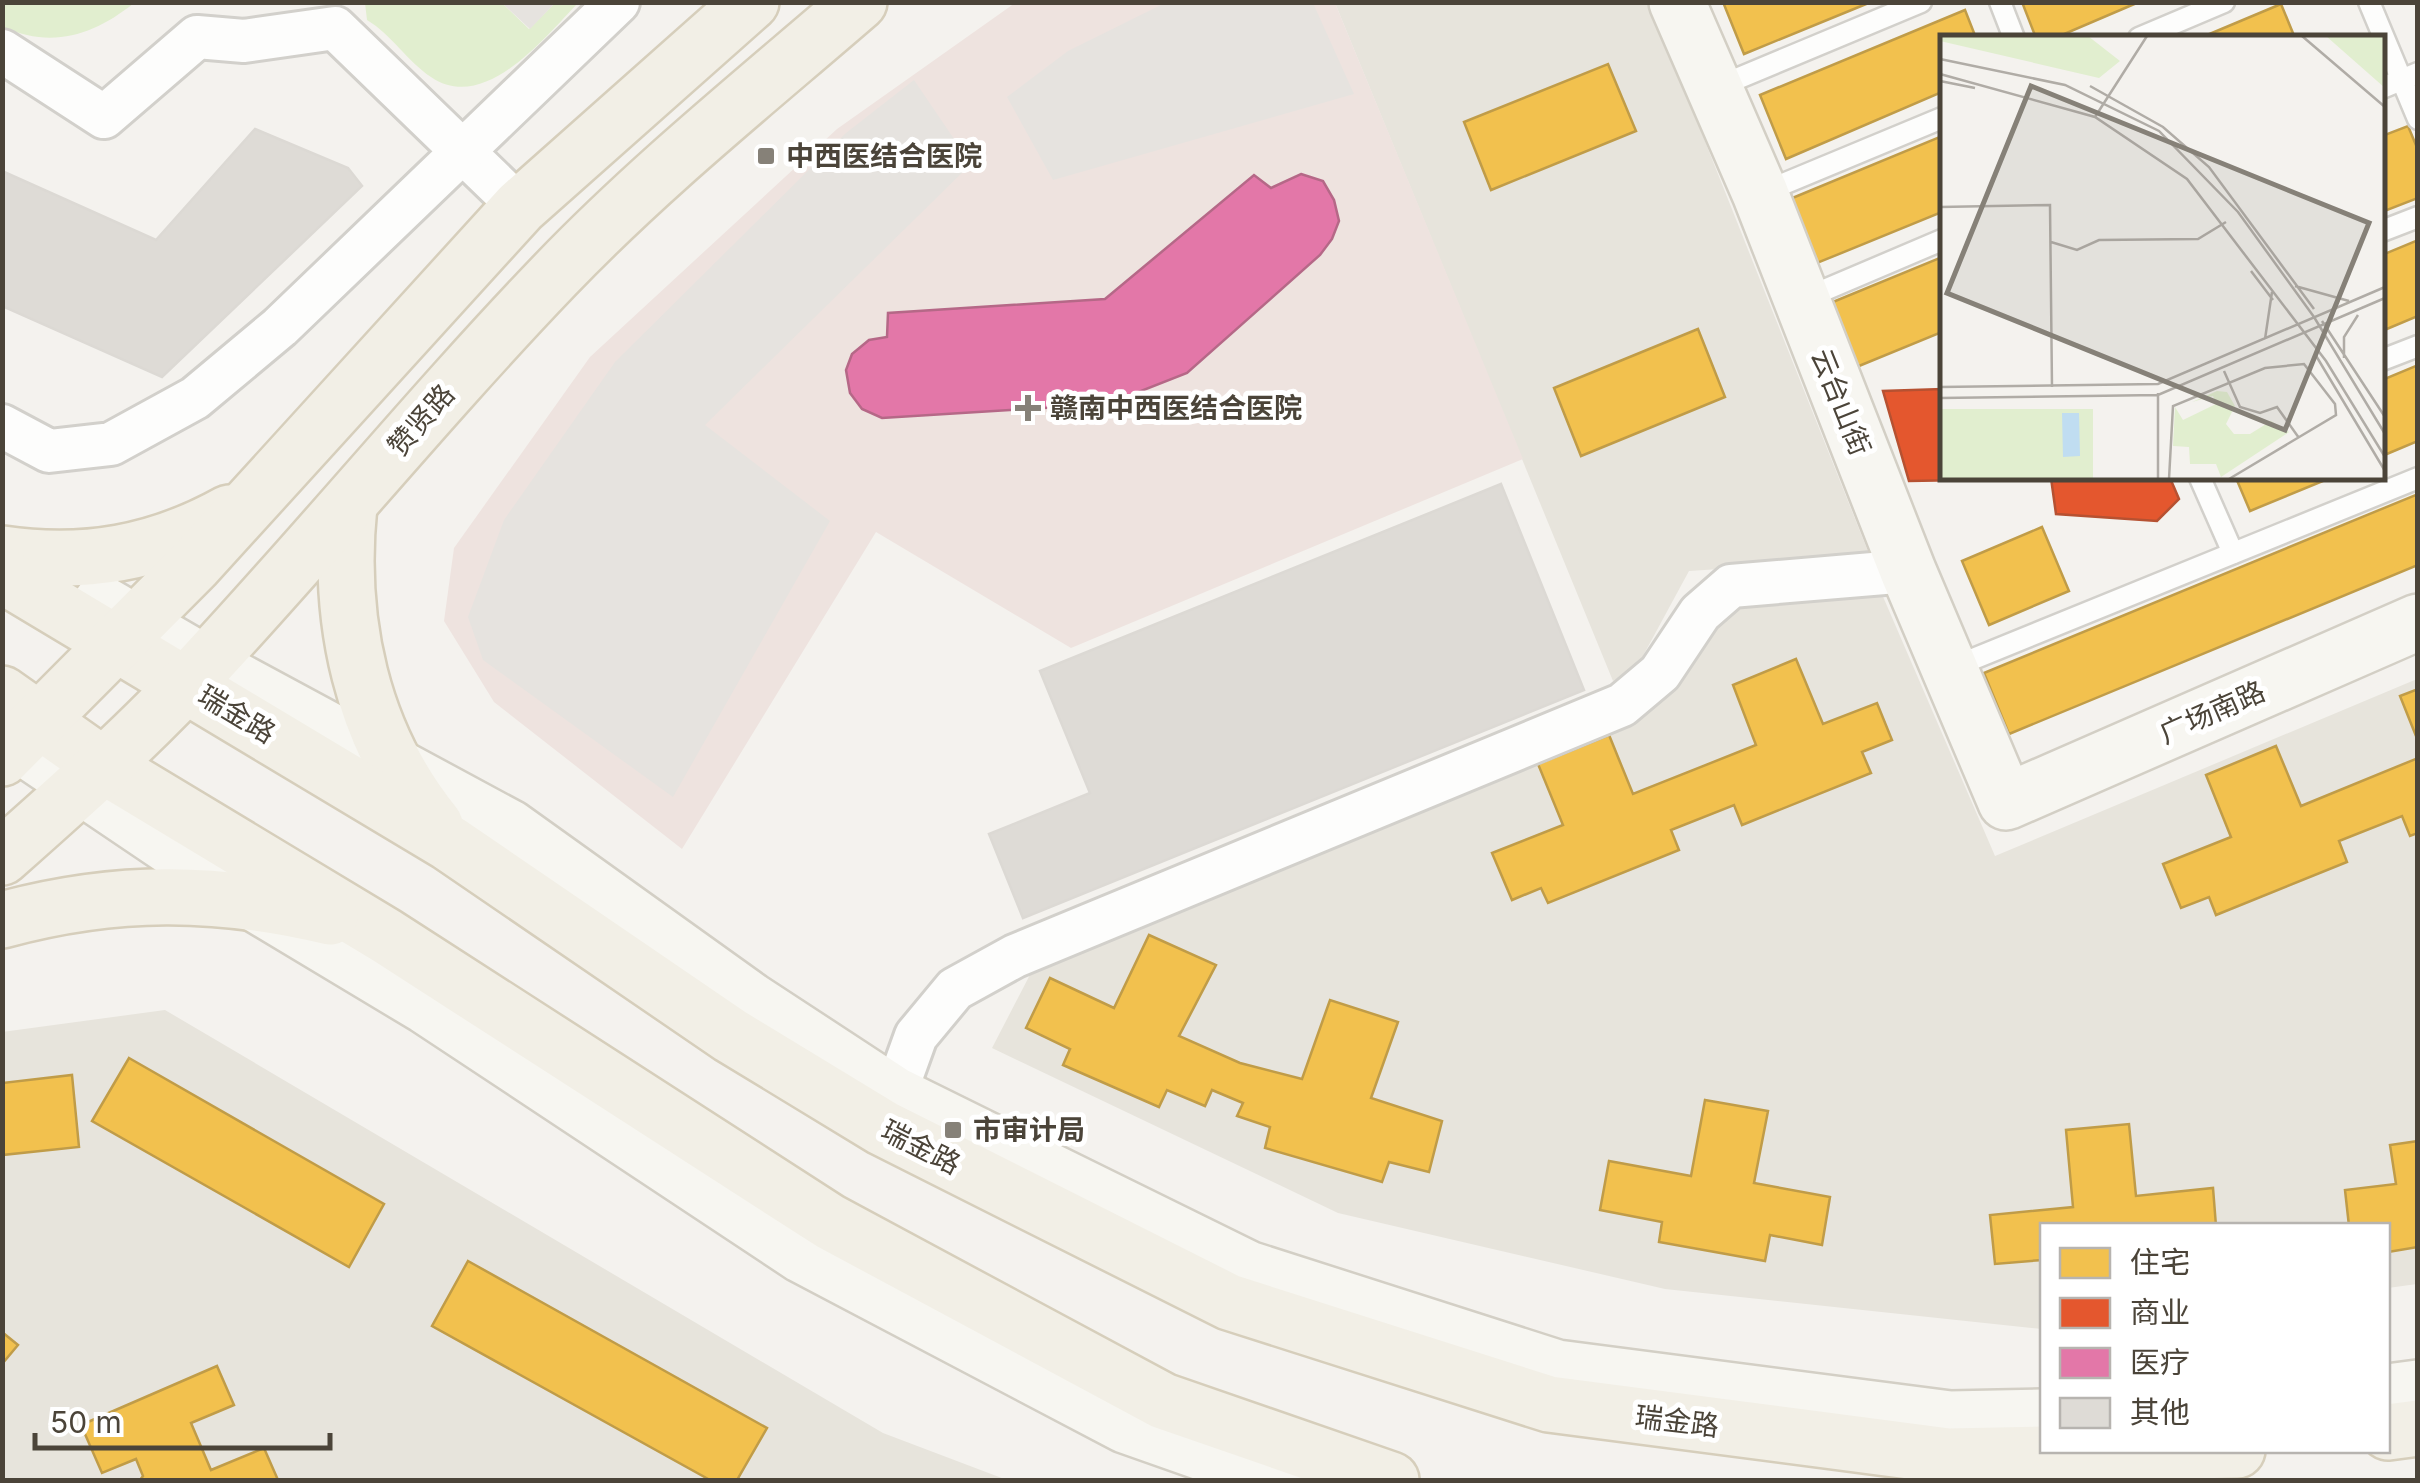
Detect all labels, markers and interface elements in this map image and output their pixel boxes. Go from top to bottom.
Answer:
inset map [1940,35,2385,480]
place label: 中西医结合医院 [786,139,982,173]
marker: 中西医结合医院 [755,145,777,167]
street label: 云台山街 [1804,344,1878,460]
street label: 赞贤路 [381,377,461,463]
place label: 赣南中西医结合医院 [1050,391,1302,425]
marker: 赣南中西医结合医院 [1015,395,1041,421]
street label: 广场南路 [2154,674,2270,750]
street label: 瑞金路 [192,678,282,750]
street label: 瑞金路 [876,1113,966,1181]
place label: 市审计局 [973,1113,1085,1147]
marker: 市审计局 [942,1119,964,1141]
legend [2040,1223,2390,1453]
text: 住宅 [2130,1244,2190,1280]
text: 商业 [2130,1294,2190,1330]
text: 医疗 [2130,1344,2190,1380]
scale bar [35,1388,330,1450]
text: 其他 [2130,1394,2190,1430]
street label: 瑞金路 [1633,1399,1721,1443]
text: 50 m [50,1404,122,1440]

